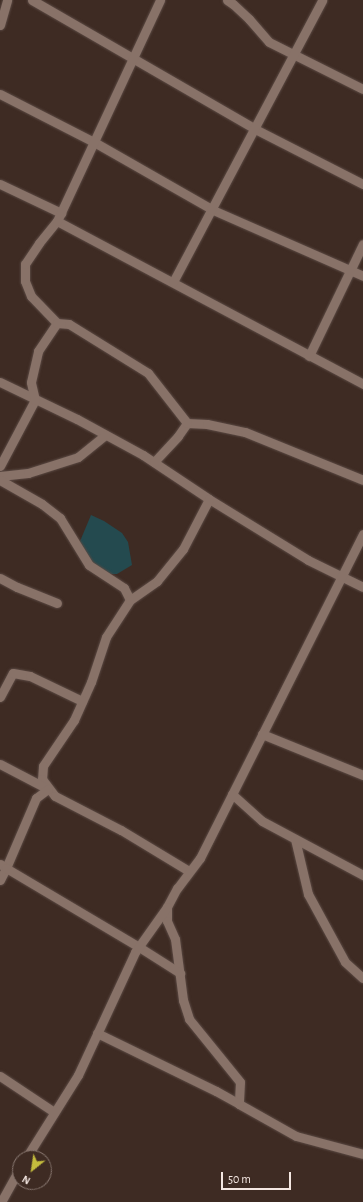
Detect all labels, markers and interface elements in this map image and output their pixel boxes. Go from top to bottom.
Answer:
north arrow [12,1150,52,1190]
scale bar [223,1164,293,1190]
text: N [20,1173,32,1187]
text: 50 m [228,1173,251,1185]

